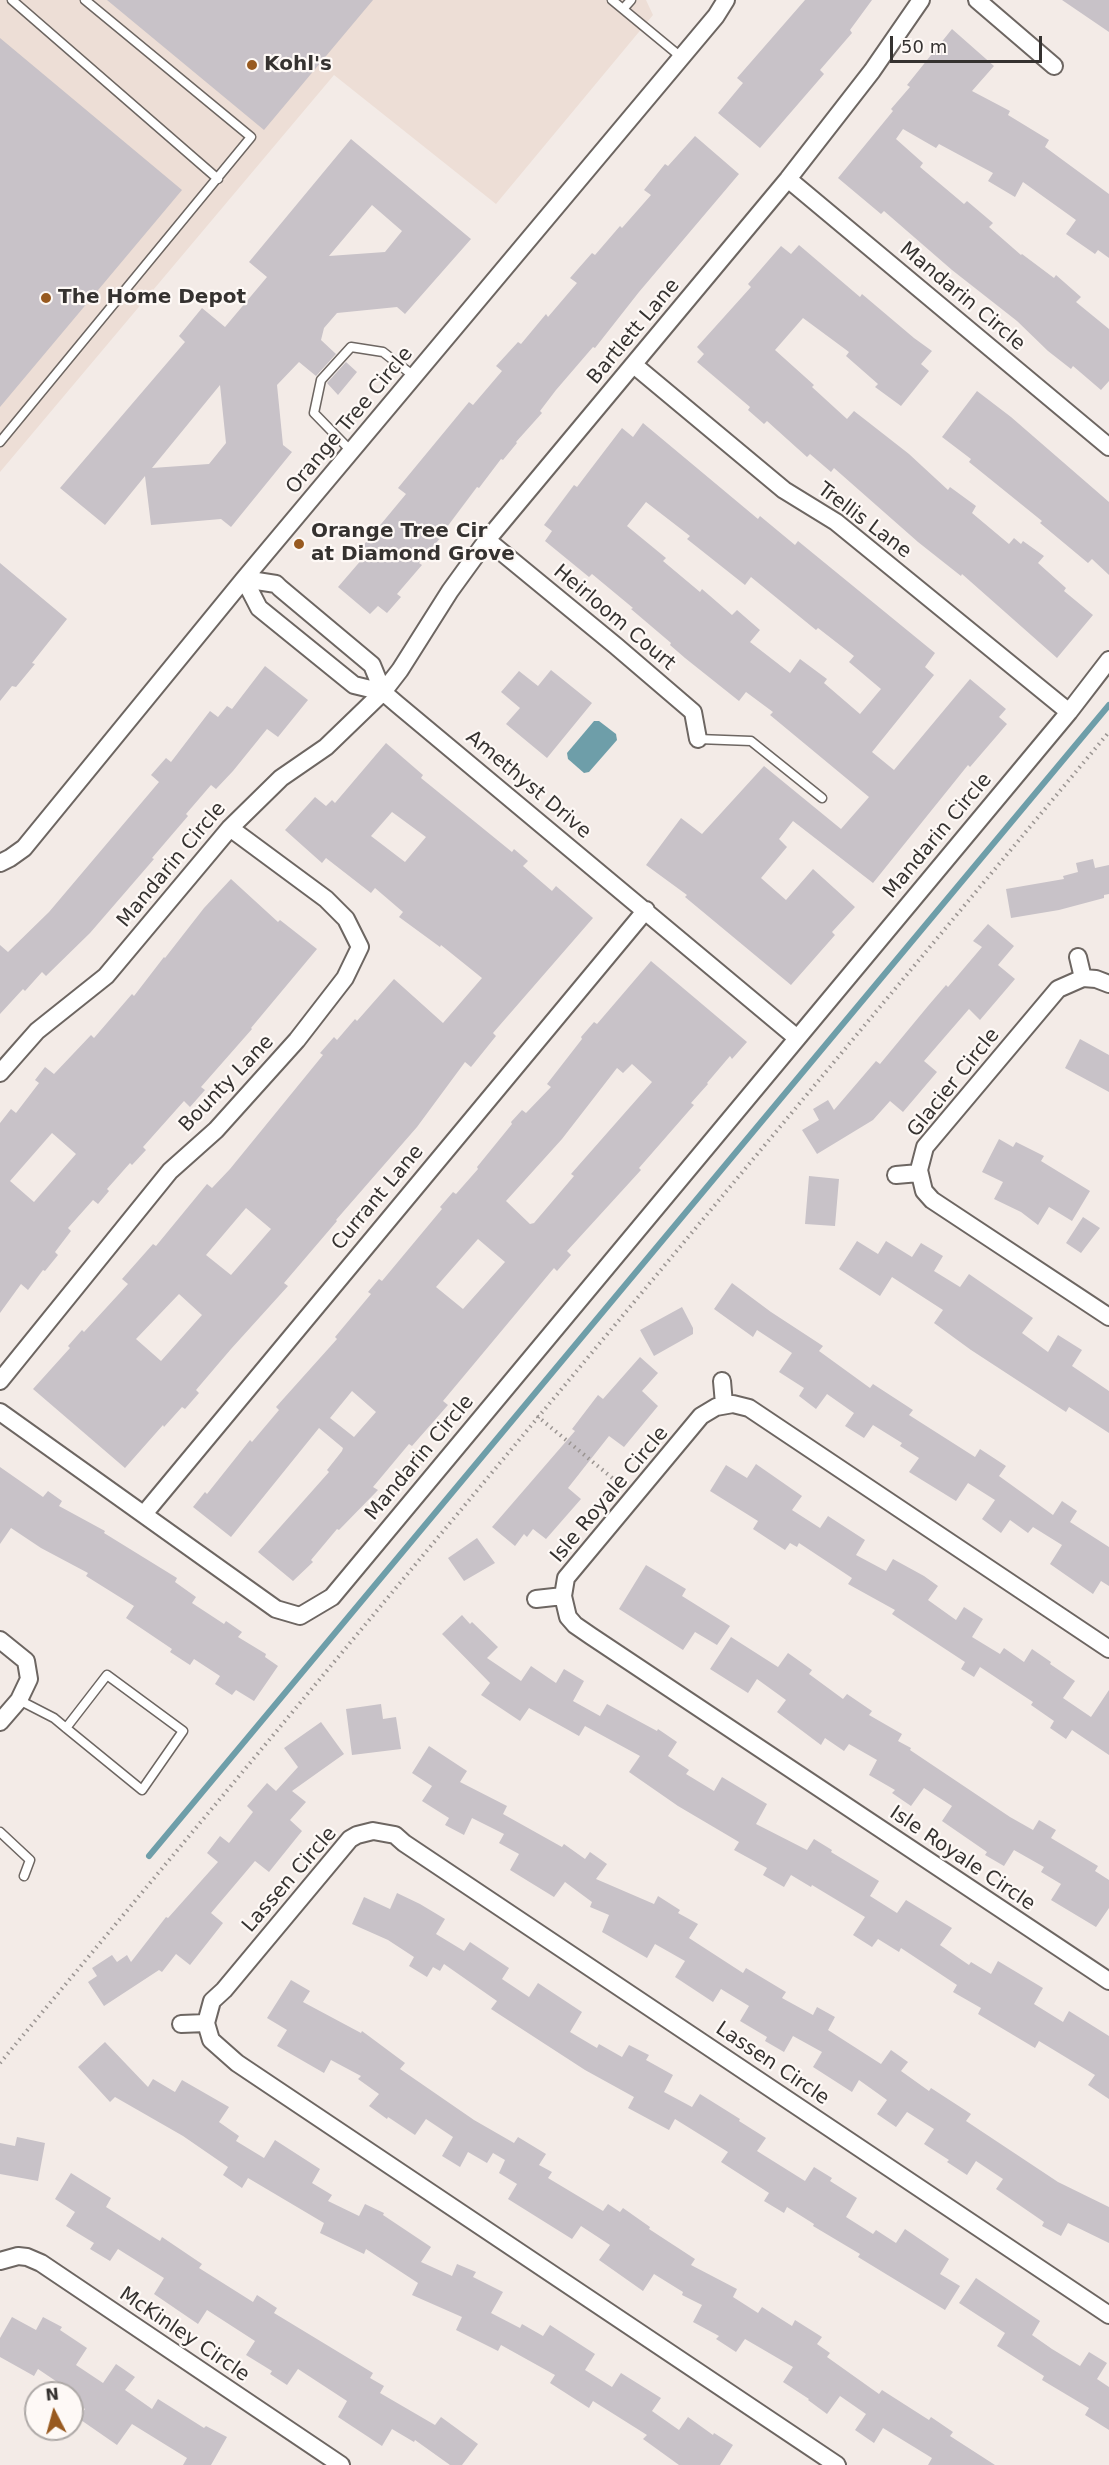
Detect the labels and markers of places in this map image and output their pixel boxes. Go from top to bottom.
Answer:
place label: Kohl's [264,53,332,77]
marker: Kohl's [245,58,259,72]
place label: The Home Depot [58,286,246,310]
marker: The Home Depot [39,291,53,305]
place label: Orange Tree Cir at Diamond Grove [311,520,515,567]
marker: Orange Tree Cir at Diamond Grove [292,537,306,551]

